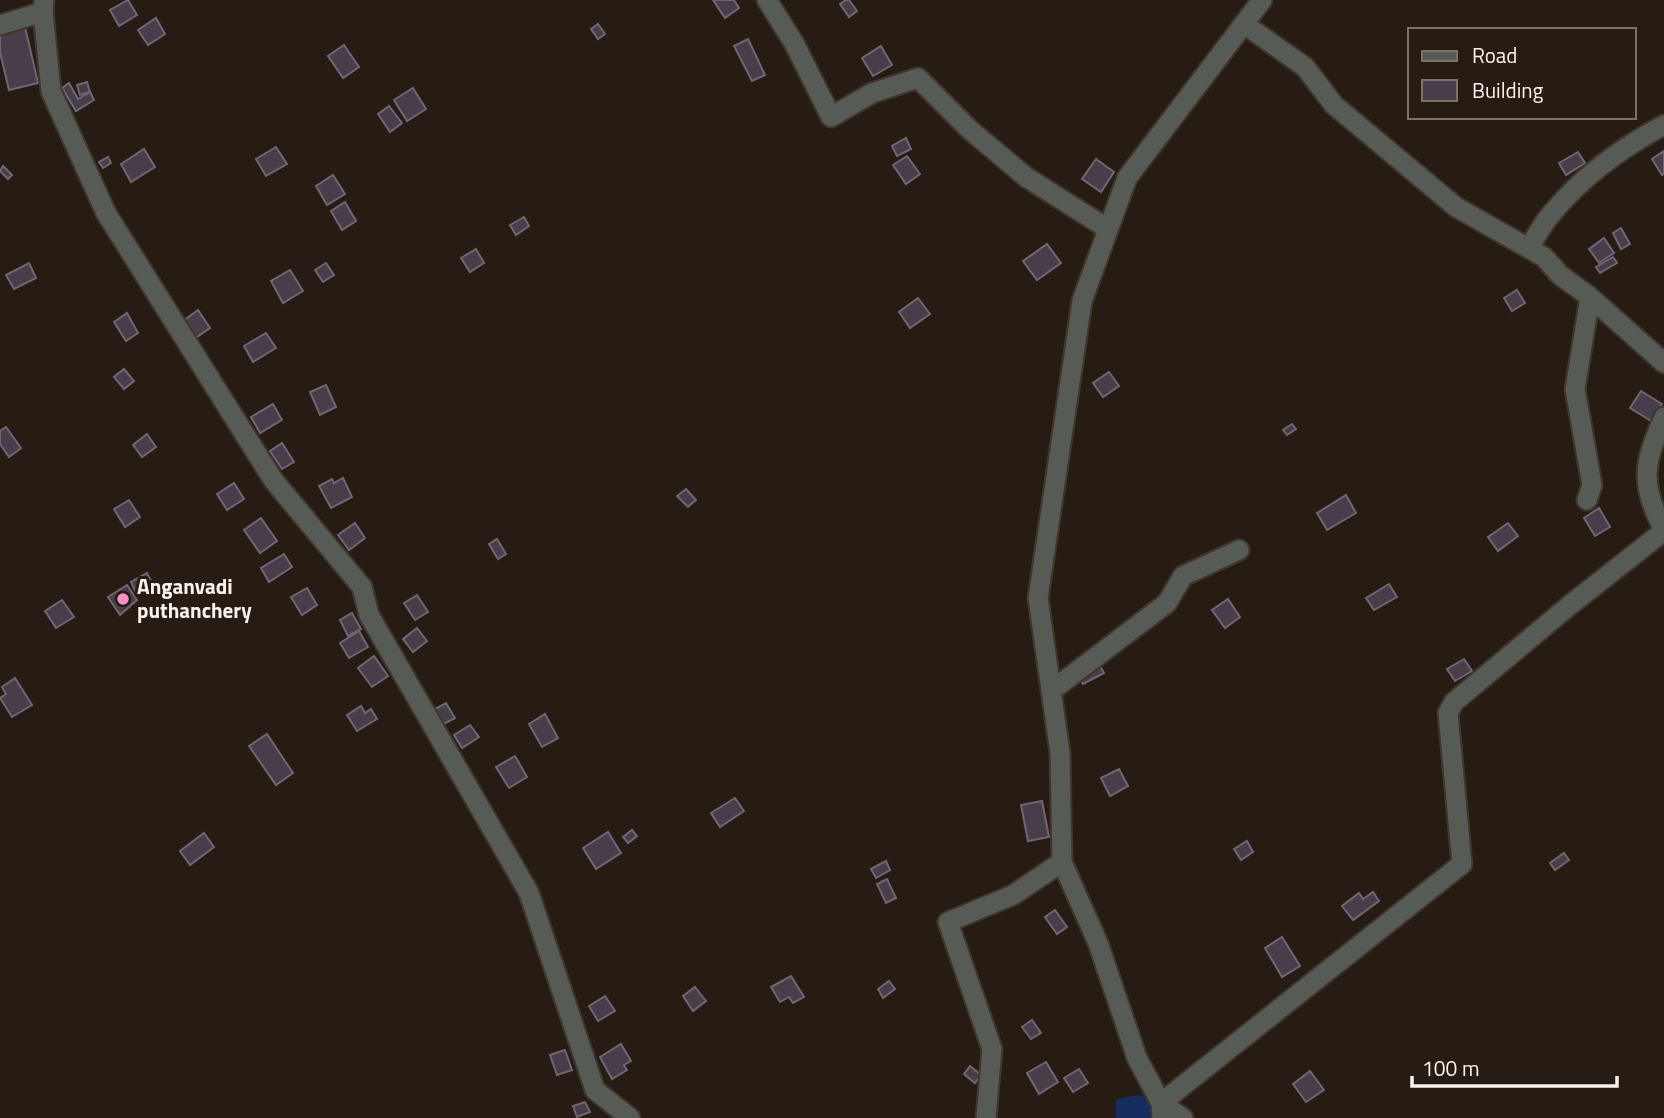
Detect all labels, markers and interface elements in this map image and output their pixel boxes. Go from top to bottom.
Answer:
legend [1408,28,1636,119]
text: Road [1472,39,1517,71]
text: Building [1472,74,1544,106]
place label: Anganvadi puthanchery [137,570,252,626]
marker: Anganvadi puthanchery [115,591,131,607]
scale bar [1412,1044,1617,1088]
text: 100 m [1422,1052,1479,1084]

